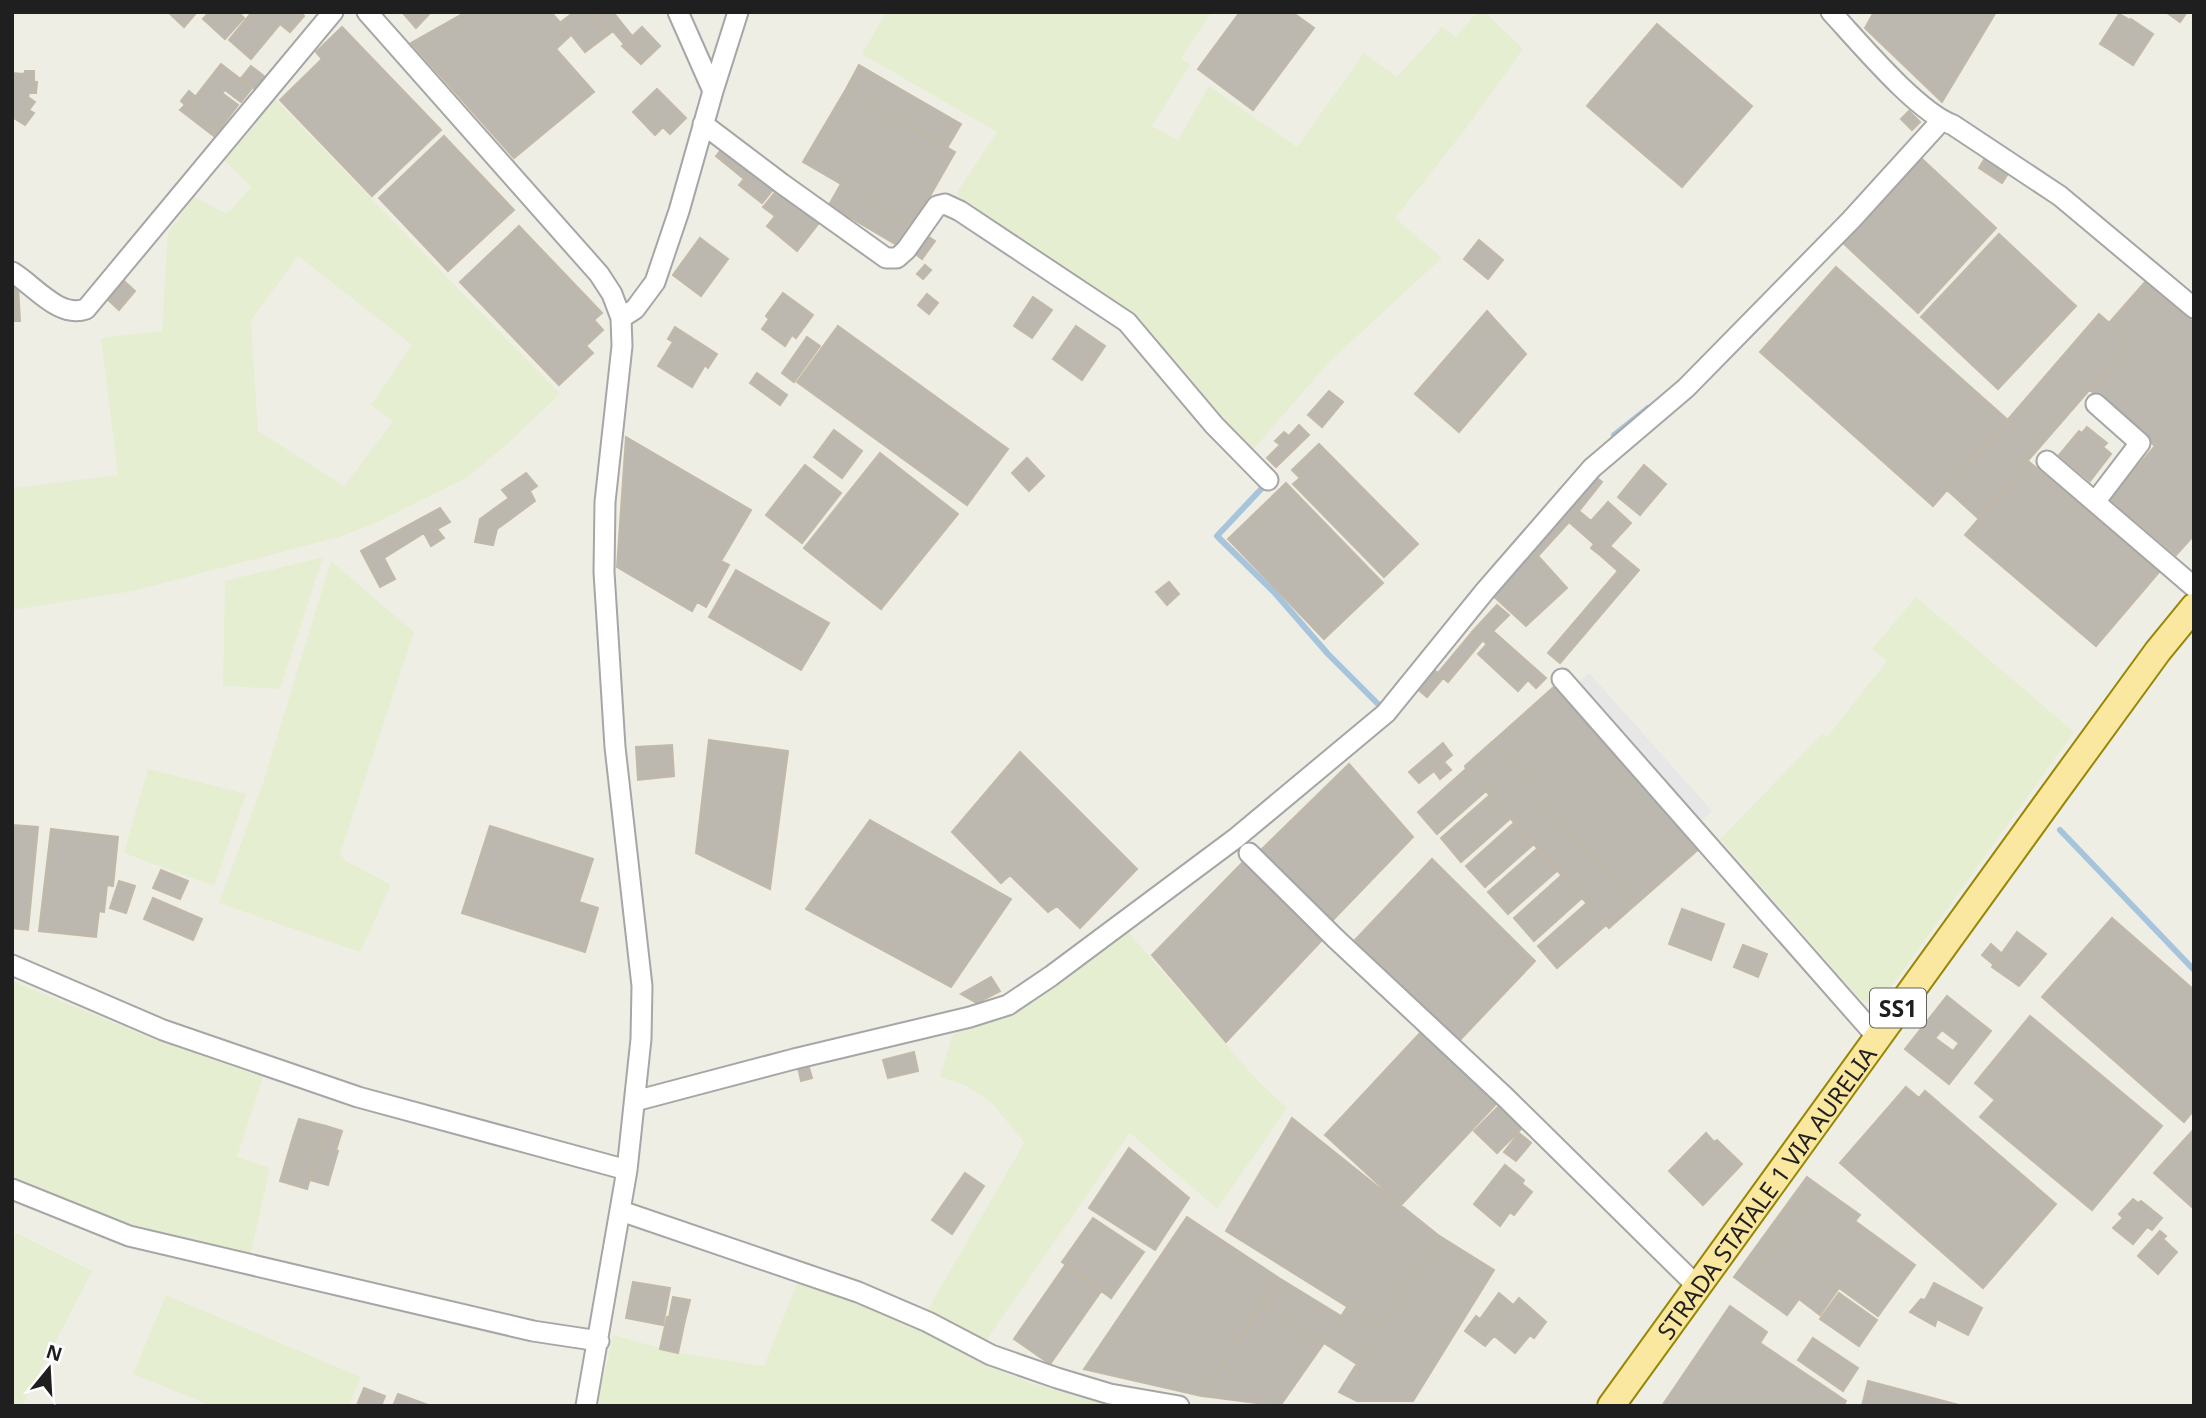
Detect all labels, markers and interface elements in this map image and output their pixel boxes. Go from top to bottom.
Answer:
road number: SS1 [1870,988,1926,1028]
street label: STRADA STATALE 1 VIA AURELIA [1648,1038,1883,1345]
north arrow [14,1334,84,1404]
text: N [43,1338,66,1368]

